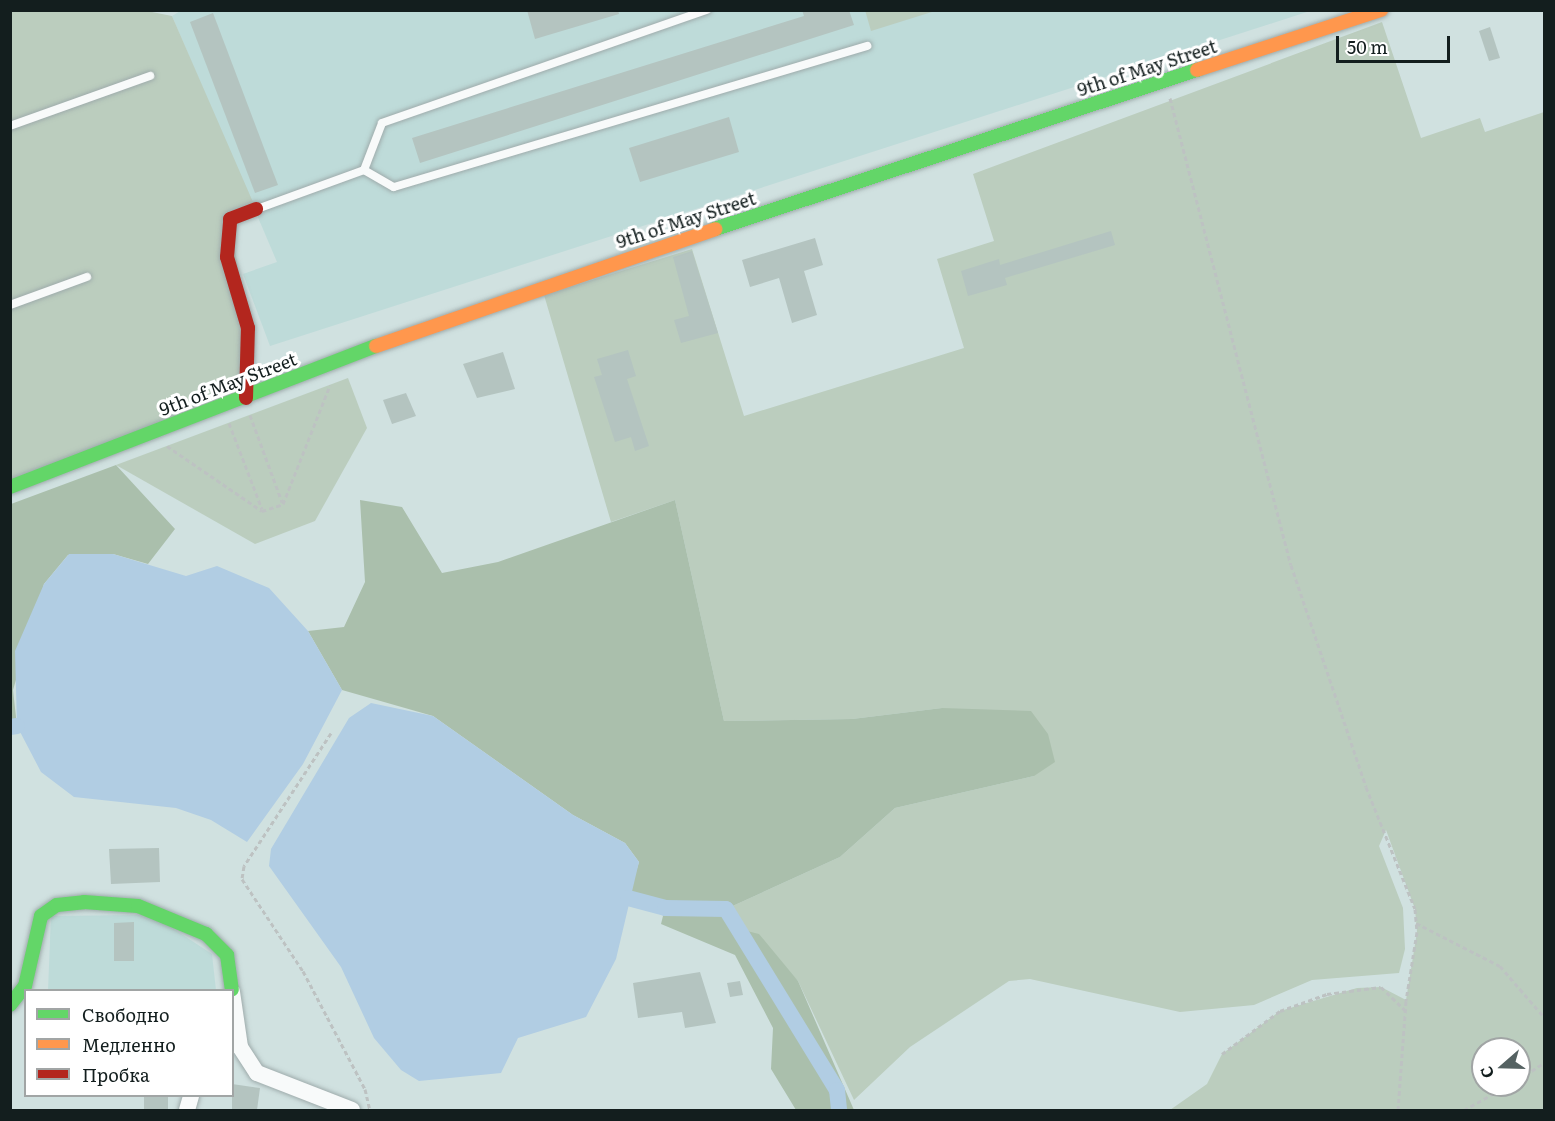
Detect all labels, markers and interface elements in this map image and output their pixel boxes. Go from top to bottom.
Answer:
scale bar [1339,24,1453,62]
text: 50 m [1347,33,1388,60]
street label: 9th of May Street [1075,35,1219,101]
street label: 9th of May Street [614,187,758,253]
street label: 9th of May Street [156,348,300,420]
legend [24,989,234,1097]
text: Свободно [82,1001,170,1028]
text: Медленно [82,1031,176,1058]
north arrow [1471,1037,1531,1097]
text: Пробка [82,1061,150,1088]
text: С [1473,1063,1499,1082]

